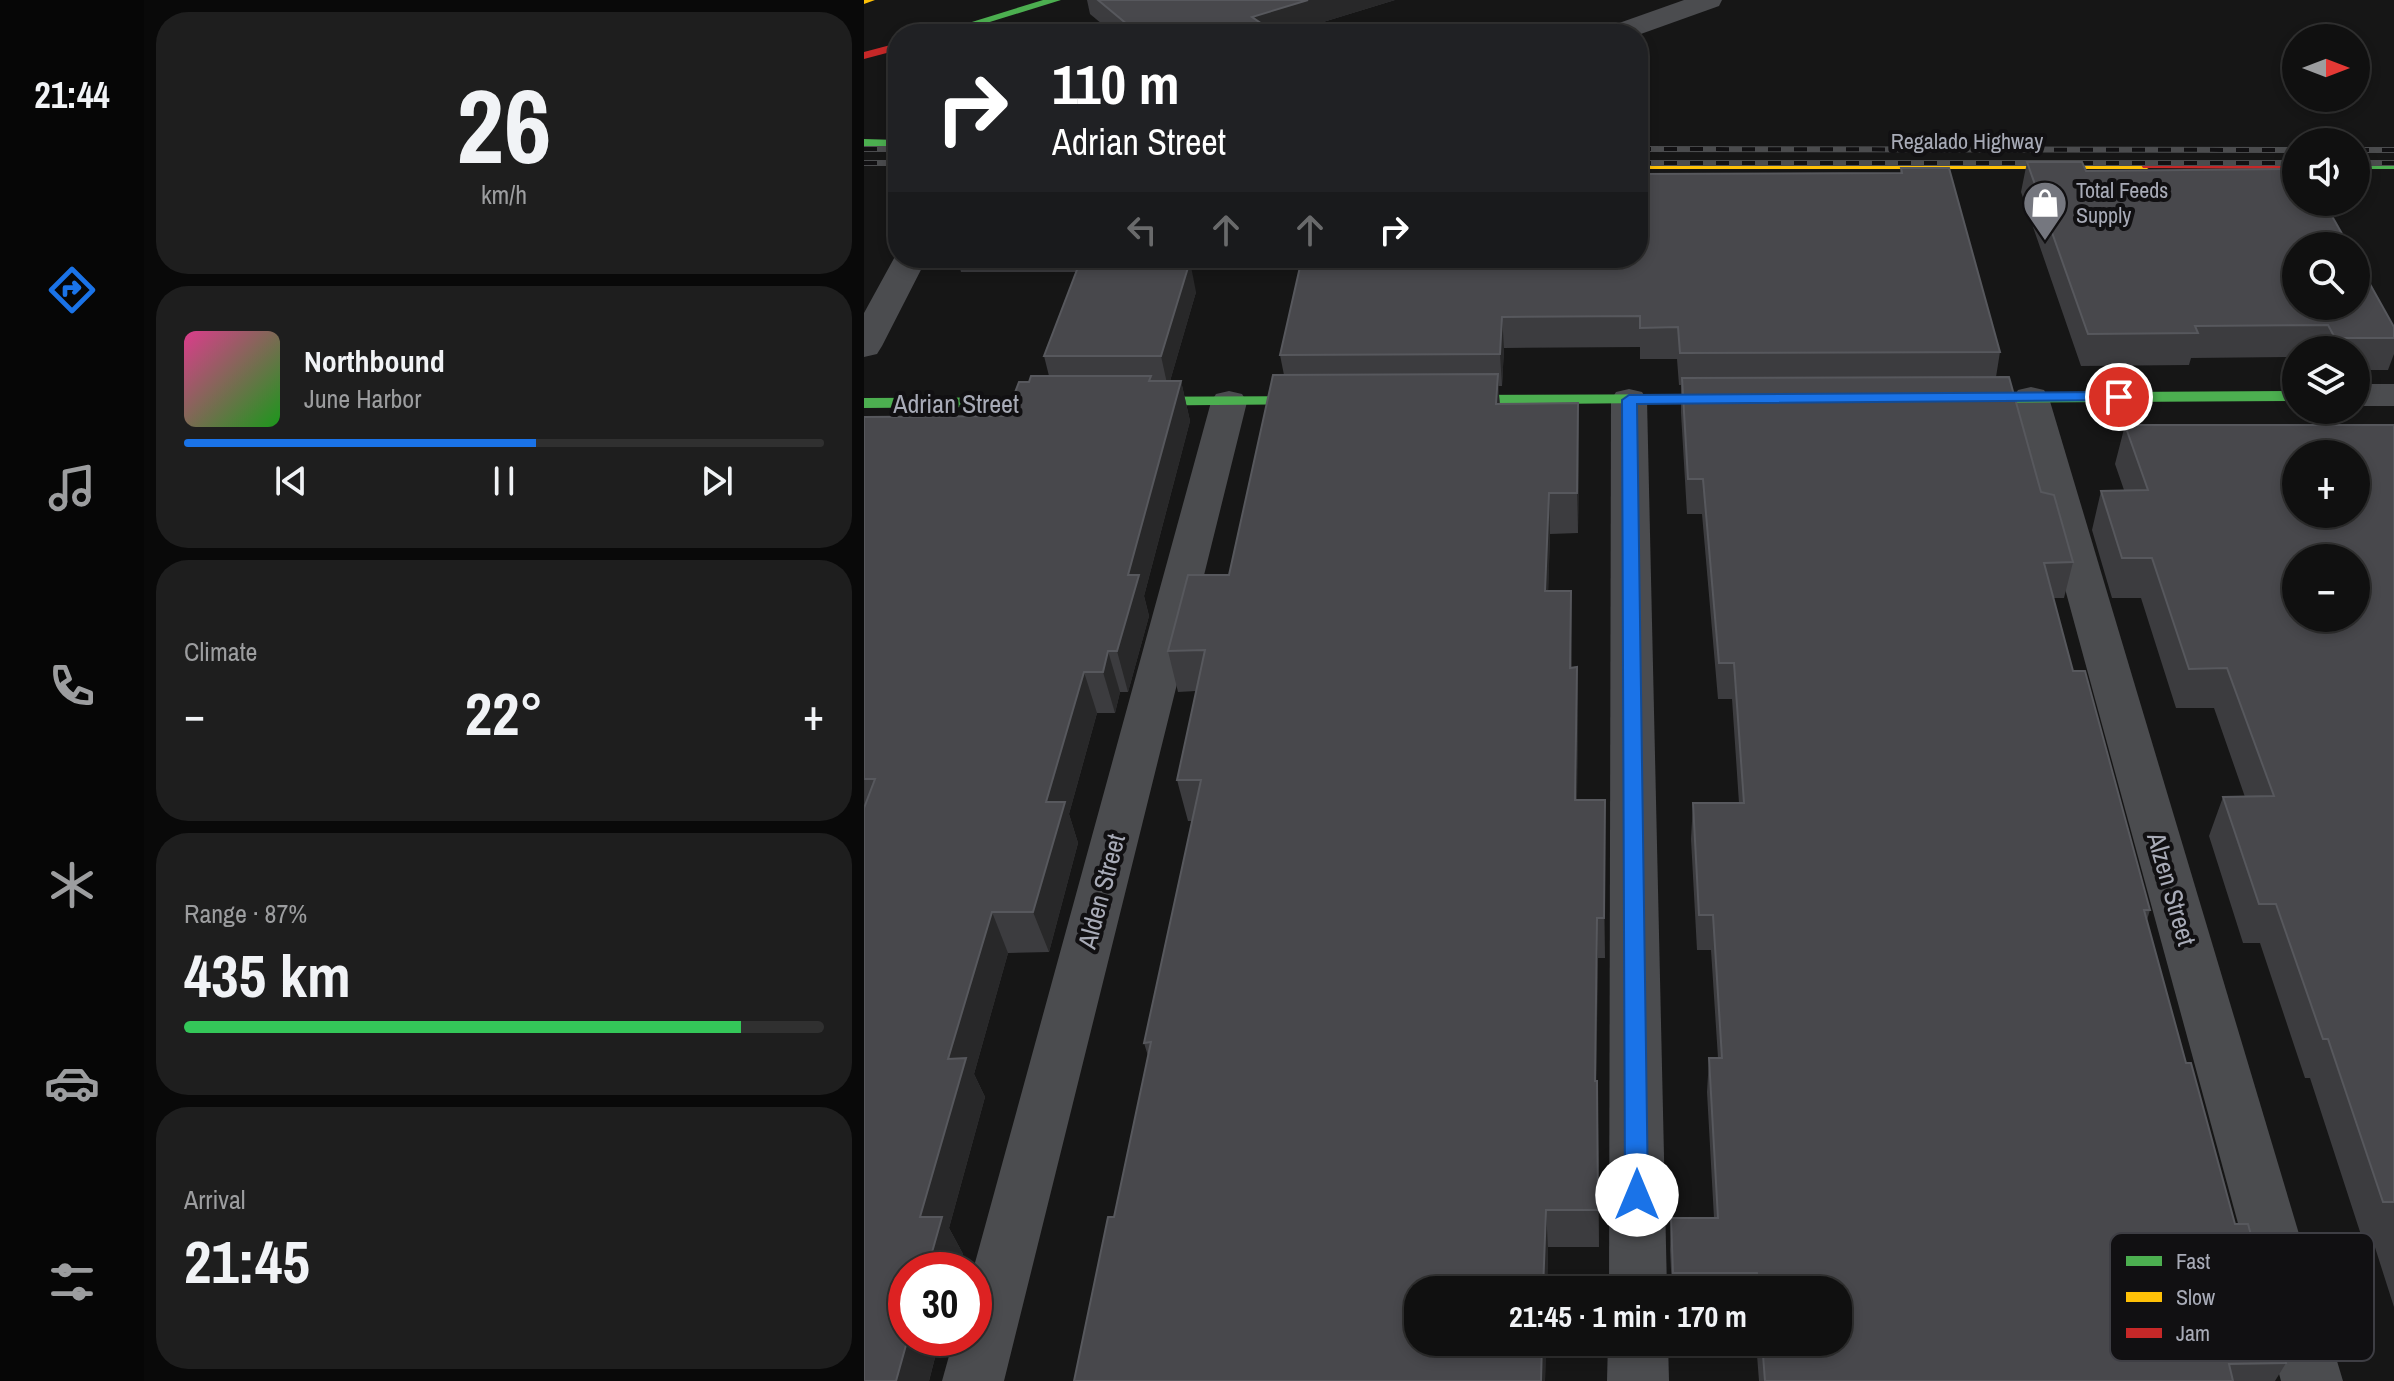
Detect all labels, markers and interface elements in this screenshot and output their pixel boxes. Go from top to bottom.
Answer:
north arrow [2282,24,2370,112]
map controls [2282,24,2370,632]
text: 110 m [1052,46,1180,121]
text: 26 [457,55,551,195]
icon: right [920,56,1024,160]
text: 21:44 [34,71,110,119]
text: Adrian Street [1052,118,1226,166]
street label: Regalado Highway [1891,126,2043,156]
button: sound [2282,128,2370,216]
place label: Total Feeds Supply [2076,175,2168,230]
text: km/h [481,177,527,212]
shop icon: Total Feeds Supply [2021,179,2069,242]
icon: left [1120,208,1164,252]
icon: ahead [1204,208,1248,252]
icon: ahead [1288,208,1332,252]
icon: right [1372,208,1416,252]
button: search [2282,232,2370,320]
icon: directions [44,262,100,318]
button: layers [2282,336,2370,424]
text: Northbound [304,341,445,381]
pin [2085,363,2153,431]
icon: arrive [2097,375,2141,419]
text: June Harbor [304,381,421,416]
street label: Adrian Street [892,386,1019,421]
button: + [2282,440,2370,528]
icon: previous [269,459,313,503]
icon: pause [482,459,526,503]
icon: next [695,459,739,503]
icon: music [44,460,100,516]
button: − [2282,544,2370,632]
text: Climate [184,634,257,669]
icon: phone [44,658,100,714]
text: 22° [465,673,543,754]
text: − [184,684,205,744]
text: + [803,684,824,744]
street label: Alzen Street [2139,827,2205,950]
street label: Alden Street [1069,830,1133,953]
icon: climate [44,857,100,913]
text: Range · 87% [184,896,307,931]
text: 435 km [184,935,351,1016]
icon: car [44,1055,100,1111]
position arrow [1595,1153,1679,1237]
text: Arrival [184,1182,246,1217]
text: 21:45 [184,1221,310,1302]
legend [2110,1233,2374,1361]
text: Fast [2176,1246,2210,1276]
speed limit sign: 30 [888,1252,992,1356]
icon: filters [44,1254,100,1310]
text: Slow [2176,1282,2215,1312]
text: 21:45 · 1 min · 170 m [1509,1296,1747,1336]
text: Jam [2176,1318,2210,1348]

